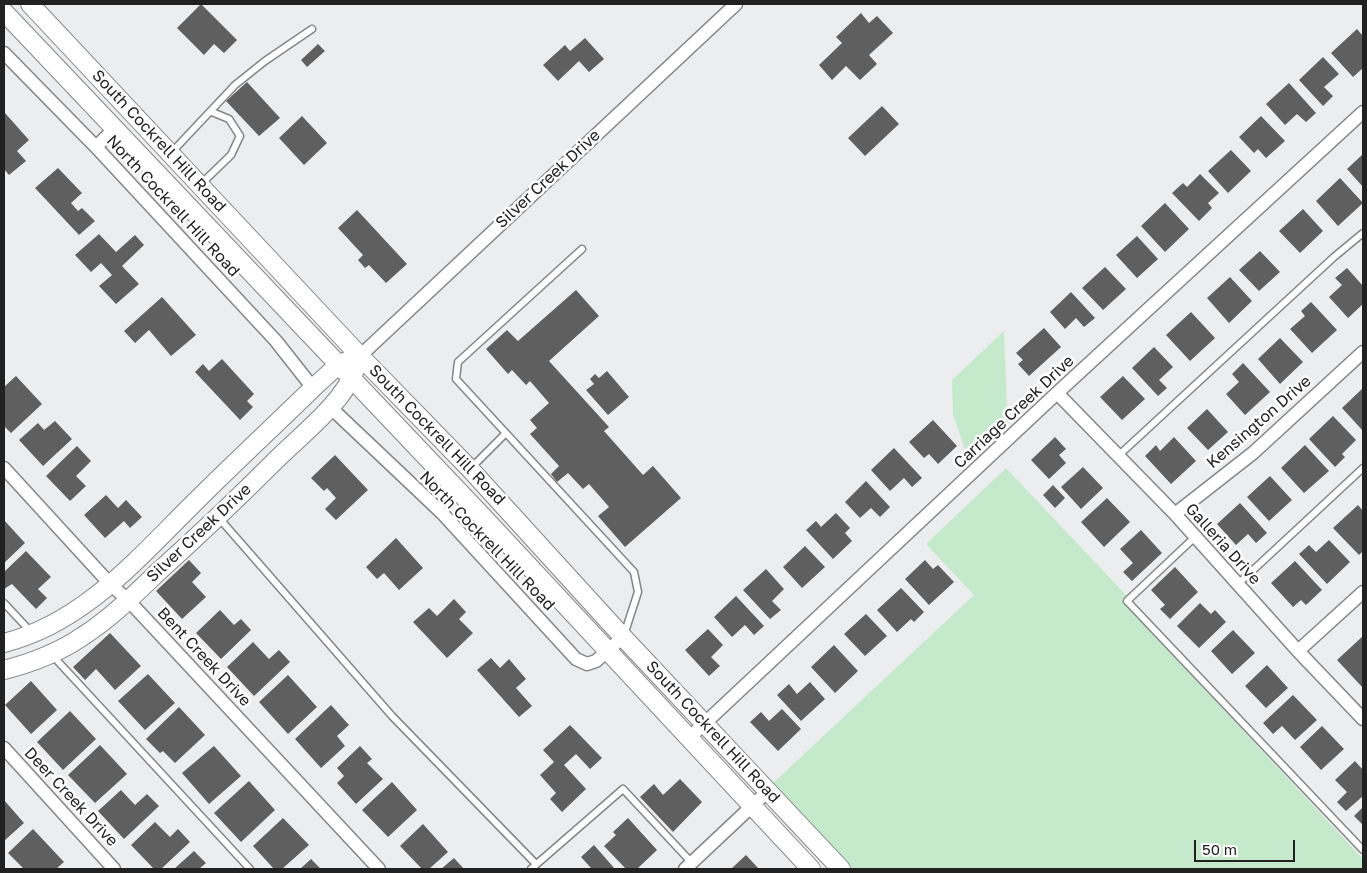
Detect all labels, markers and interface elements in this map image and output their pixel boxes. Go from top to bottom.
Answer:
street label: South Cockrell Hill Road [88,66,230,216]
street label: Silver Creek Drive [492,126,604,232]
street label: North Cockrell Hill Road [102,131,244,281]
street label: Carriage Creek Drive [950,351,1078,473]
street label: South Cockrell Hill Road [365,361,509,509]
street label: Kensington Drive [1203,372,1315,472]
street label: North Cockrell Hill Road [415,467,559,615]
street label: Silver Creek Drive [143,480,255,586]
street label: Galleria Drive [1181,499,1265,589]
street label: Bent Creek Drive [153,604,255,710]
street label: South Cockrell Hill Road [642,657,784,807]
street label: Deer Creek Drive [20,744,122,850]
scale bar [1197,830,1298,862]
text: 50 m [1202,840,1237,858]

